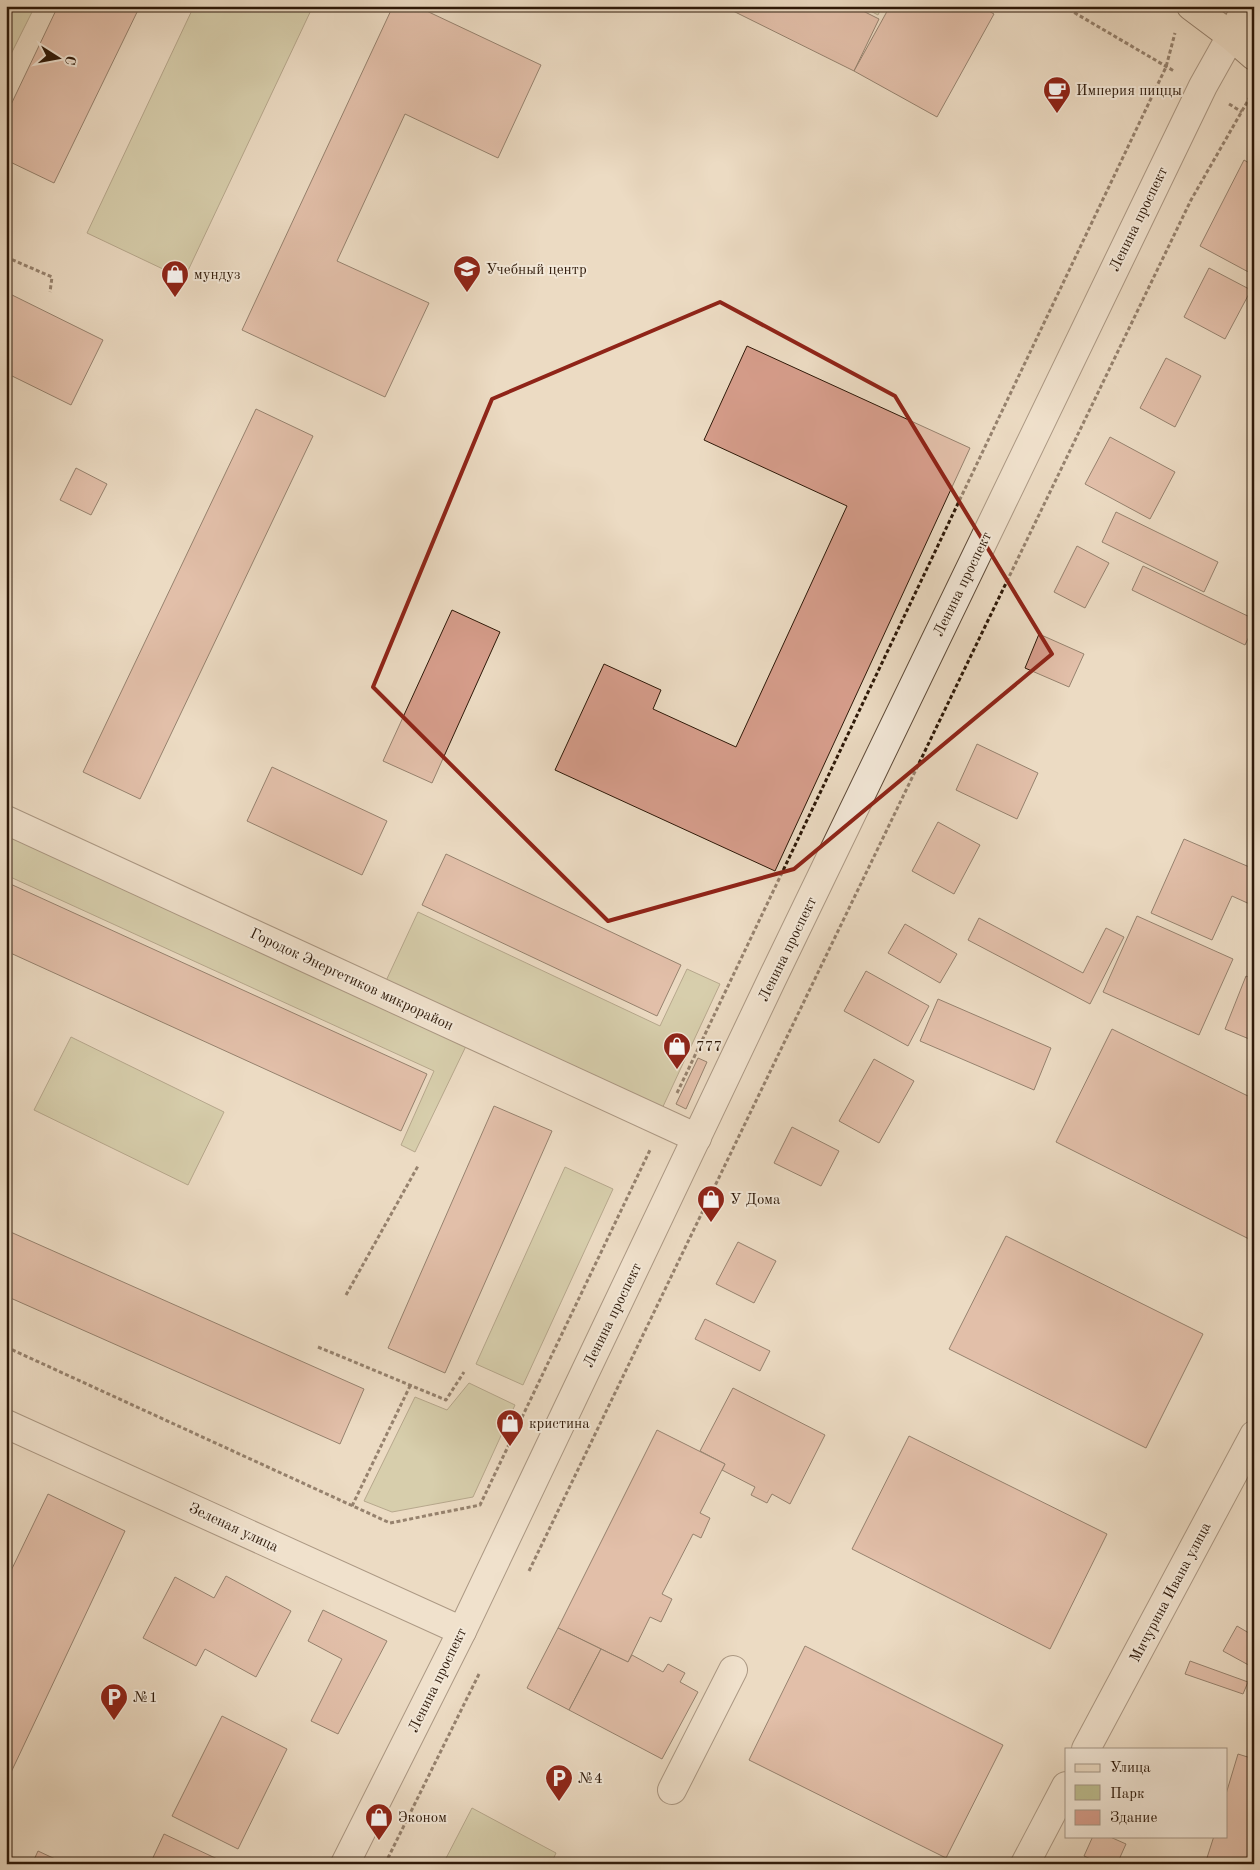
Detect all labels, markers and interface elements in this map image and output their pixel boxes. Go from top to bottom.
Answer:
north arrow [32,32,82,82]
text: С [62,54,78,66]
cafe icon: Империя пиццы [1042,75,1072,114]
place label: Империя пиццы [1076,84,1182,99]
street label: Ленина проспект [1108,165,1171,274]
school or university icon: Учебный центр [452,254,482,293]
shop icon: мундуз [160,259,190,298]
place label: Учебный центр [486,263,587,278]
place label: мундуз [194,268,241,283]
street label: Ленина проспект [932,530,995,639]
street label: Ленина проспект [757,895,820,1004]
street label: Городок Энергетиков микрорайон [247,927,455,1034]
shop icon: 777 [662,1031,692,1070]
place label: 777 [696,1040,722,1055]
shop icon: У Дома [696,1184,726,1223]
place label: У Дома [730,1193,781,1208]
street label: Ленина проспект [582,1261,645,1370]
shop icon: кристина [495,1408,525,1447]
place label: кристина [529,1417,590,1432]
street label: Зеленая улица [186,1501,281,1556]
street label: Мичурина Ивана улица [1128,1520,1215,1665]
street label: Ленина проспект [407,1626,470,1735]
parking icon: №1 [99,1682,129,1721]
place label: №1 [133,1691,158,1706]
legend [1065,1748,1228,1838]
text: Улица [1110,1761,1151,1776]
parking icon: №4 [544,1763,574,1802]
place label: №4 [578,1772,603,1787]
text: Парк [1110,1787,1145,1802]
shop icon: Эконом [364,1802,394,1841]
place label: Эконом [398,1811,447,1826]
text: Здание [1110,1811,1157,1826]

